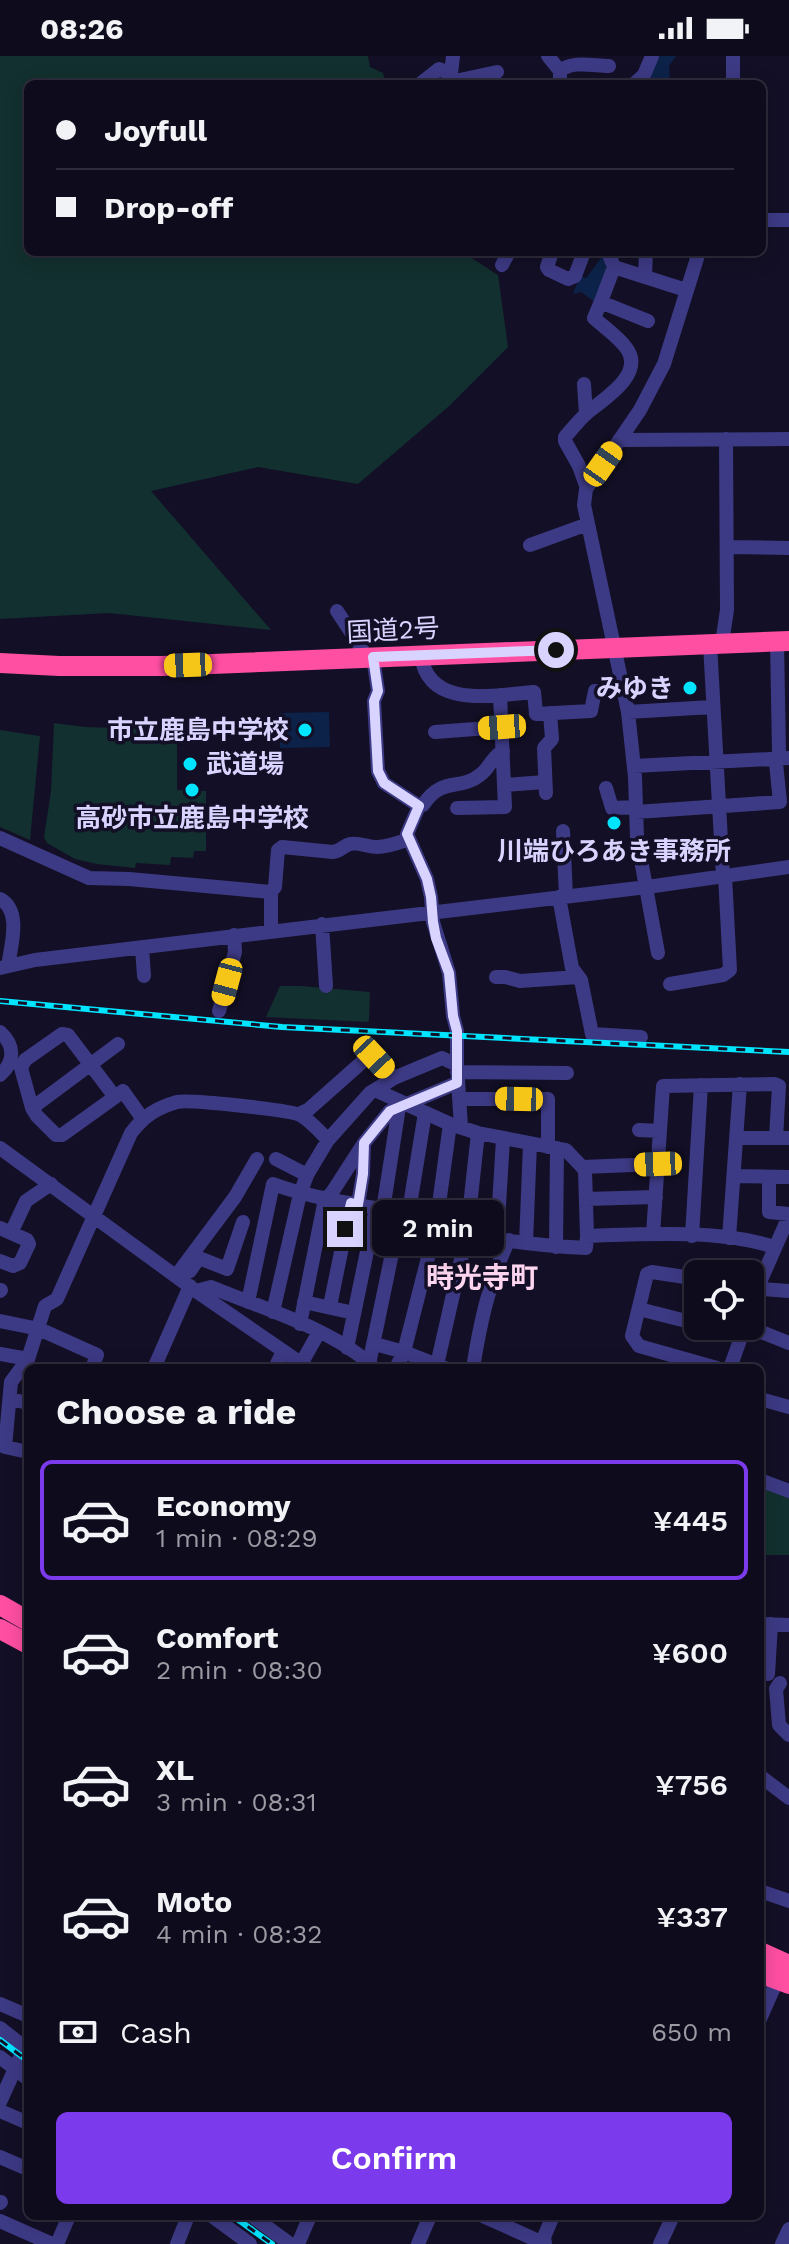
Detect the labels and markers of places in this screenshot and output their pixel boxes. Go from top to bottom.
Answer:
place label: みゆき [596,673,674,703]
marker: みゆき [681,679,699,697]
place label: 市立鹿島中学校 [107,715,289,745]
marker: 市立鹿島中学校 [296,721,314,739]
place label: 武道場 [206,749,284,779]
marker: 武道場 [181,755,199,773]
marker: 高砂市立鹿島中学校 [183,781,201,799]
place label: 高砂市立鹿島中学校 [75,803,309,833]
marker: 川端ひろあき事務所 [605,814,623,832]
place label: 川端ひろあき事務所 [497,836,731,866]

